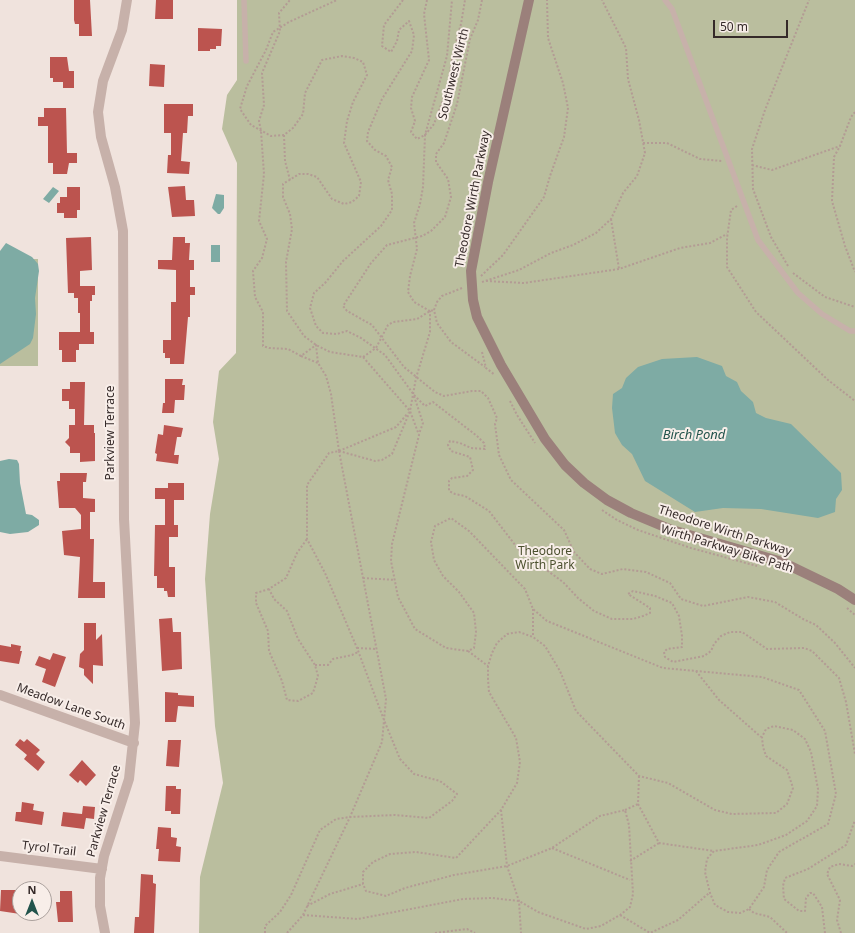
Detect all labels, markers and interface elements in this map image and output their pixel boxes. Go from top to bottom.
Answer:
scale bar [715,12,790,38]
text: 50 m [720,18,748,35]
street label: Southwest Wirth [436,27,472,121]
street label: Theodore Wirth Parkway [453,129,493,269]
street label: Parkview Terrace [104,385,118,481]
water label: Birch Pond [663,427,725,443]
street label: Theodore Wirth Parkway [657,503,793,559]
street label: Wirth Parkway Bike Path [659,522,795,576]
park label: Theodore Wirth Park [515,545,575,573]
street label: Meadow Lane South [15,681,127,733]
street label: Parkview Terrace [84,763,124,859]
street label: Tyrol Trail [21,839,77,859]
north arrow [12,881,52,921]
text: N [28,882,36,897]

